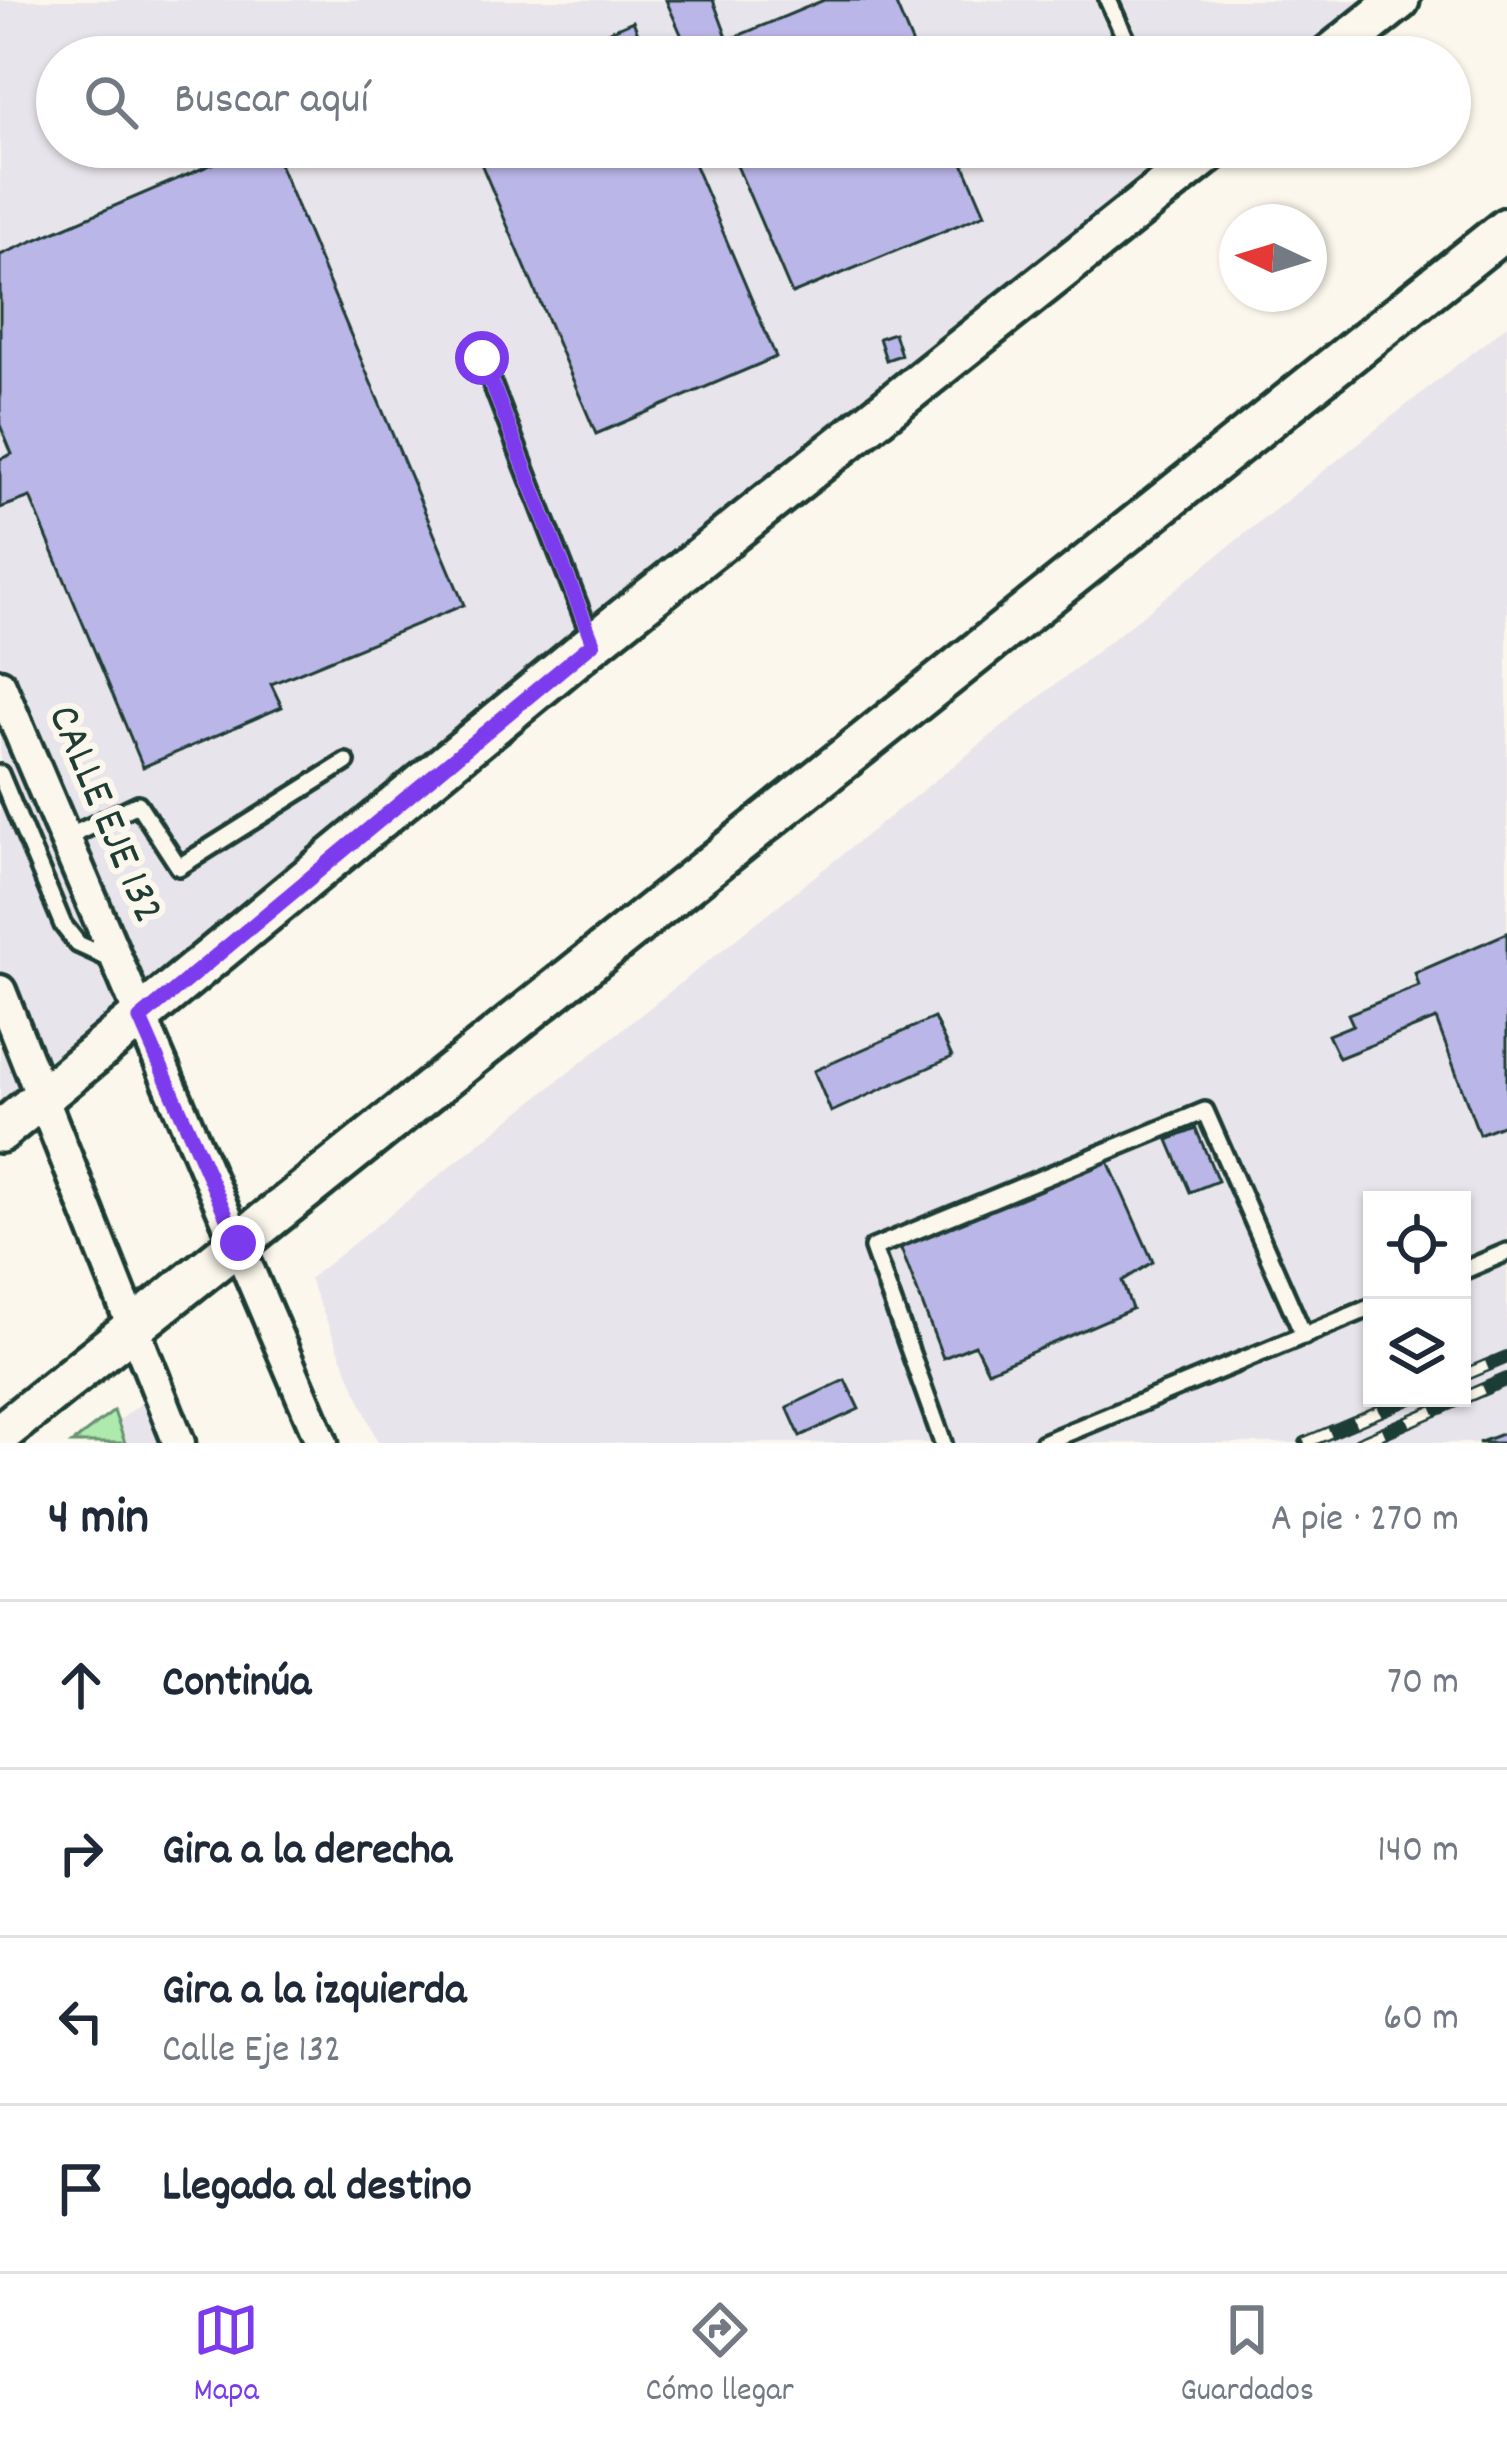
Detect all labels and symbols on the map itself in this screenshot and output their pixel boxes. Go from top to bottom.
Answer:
north arrow [1219,204,1327,312]
route start [455,331,509,385]
street label: CALLE EJE 132 [28,696,178,934]
route end [211,1216,265,1270]

